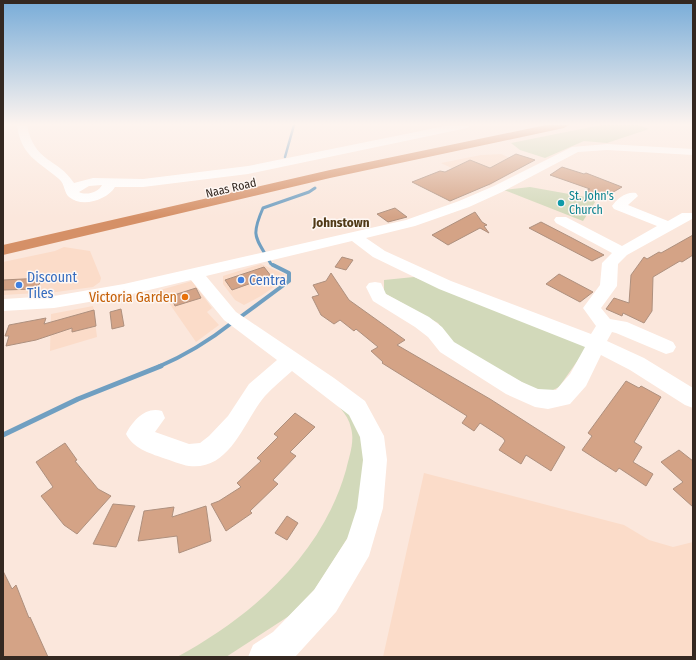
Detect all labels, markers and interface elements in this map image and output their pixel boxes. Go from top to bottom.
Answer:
street label: Naas Road [204,175,258,201]
place label: St. John's Church [569,189,614,217]
marker: St. John's Church [556,198,566,208]
district label: Johnstown [311,215,370,230]
place label: Discount Tiles [27,269,77,302]
place label: Centra [249,272,286,289]
marker: Centra [236,275,246,285]
marker: Discount Tiles [14,280,24,290]
place label: Victoria Garden [89,289,177,306]
marker: Victoria Garden [180,292,190,302]

